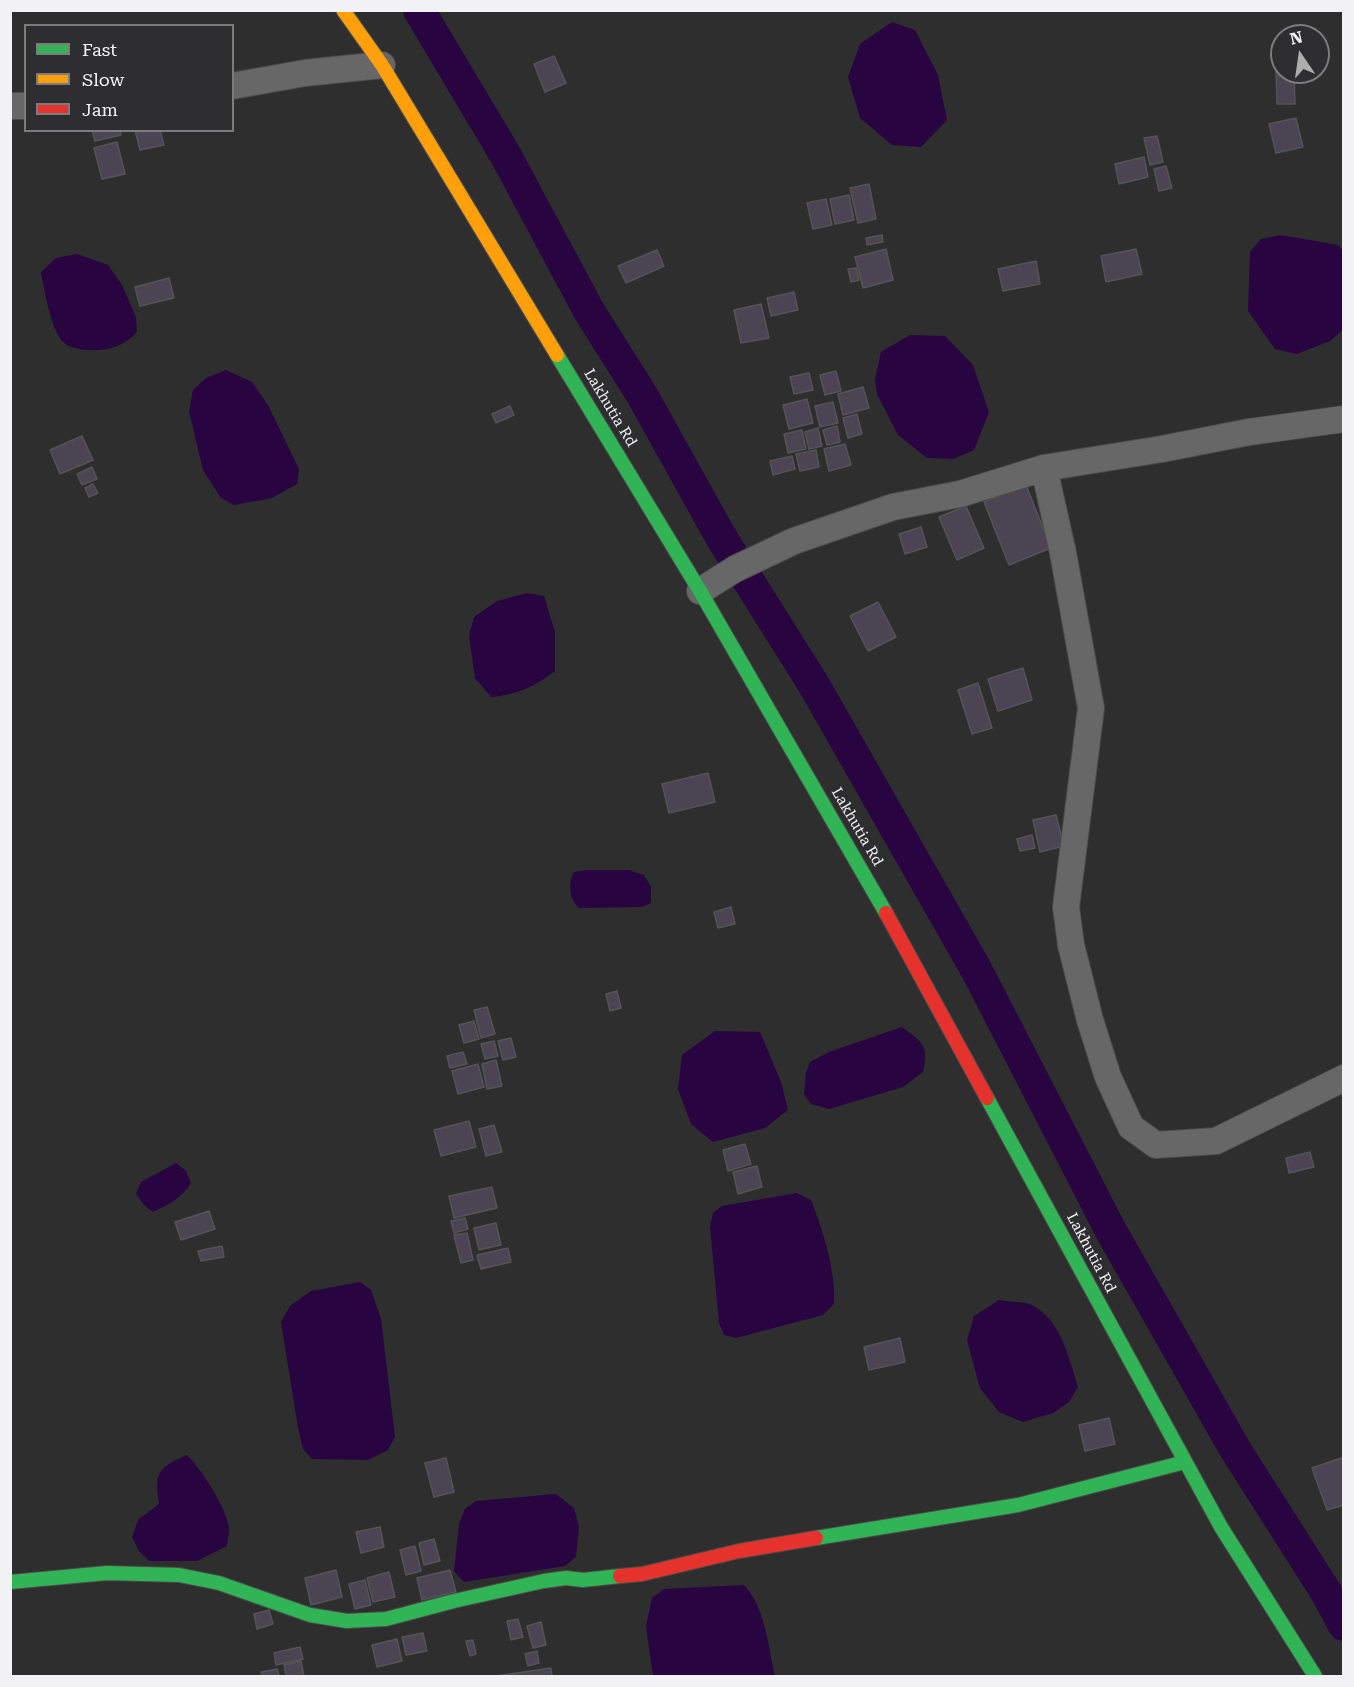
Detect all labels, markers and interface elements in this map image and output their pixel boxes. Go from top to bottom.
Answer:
legend [24,24,234,132]
north arrow [1270,24,1330,84]
text: N [1288,27,1304,49]
text: Fast [82,39,117,60]
text: Slow [82,69,124,90]
text: Jam [82,99,118,120]
street label: Lakhutia Rd [580,366,640,450]
street label: Lakhutia Rd [827,785,887,869]
street label: Lakhutia Rd [1062,1210,1120,1296]

